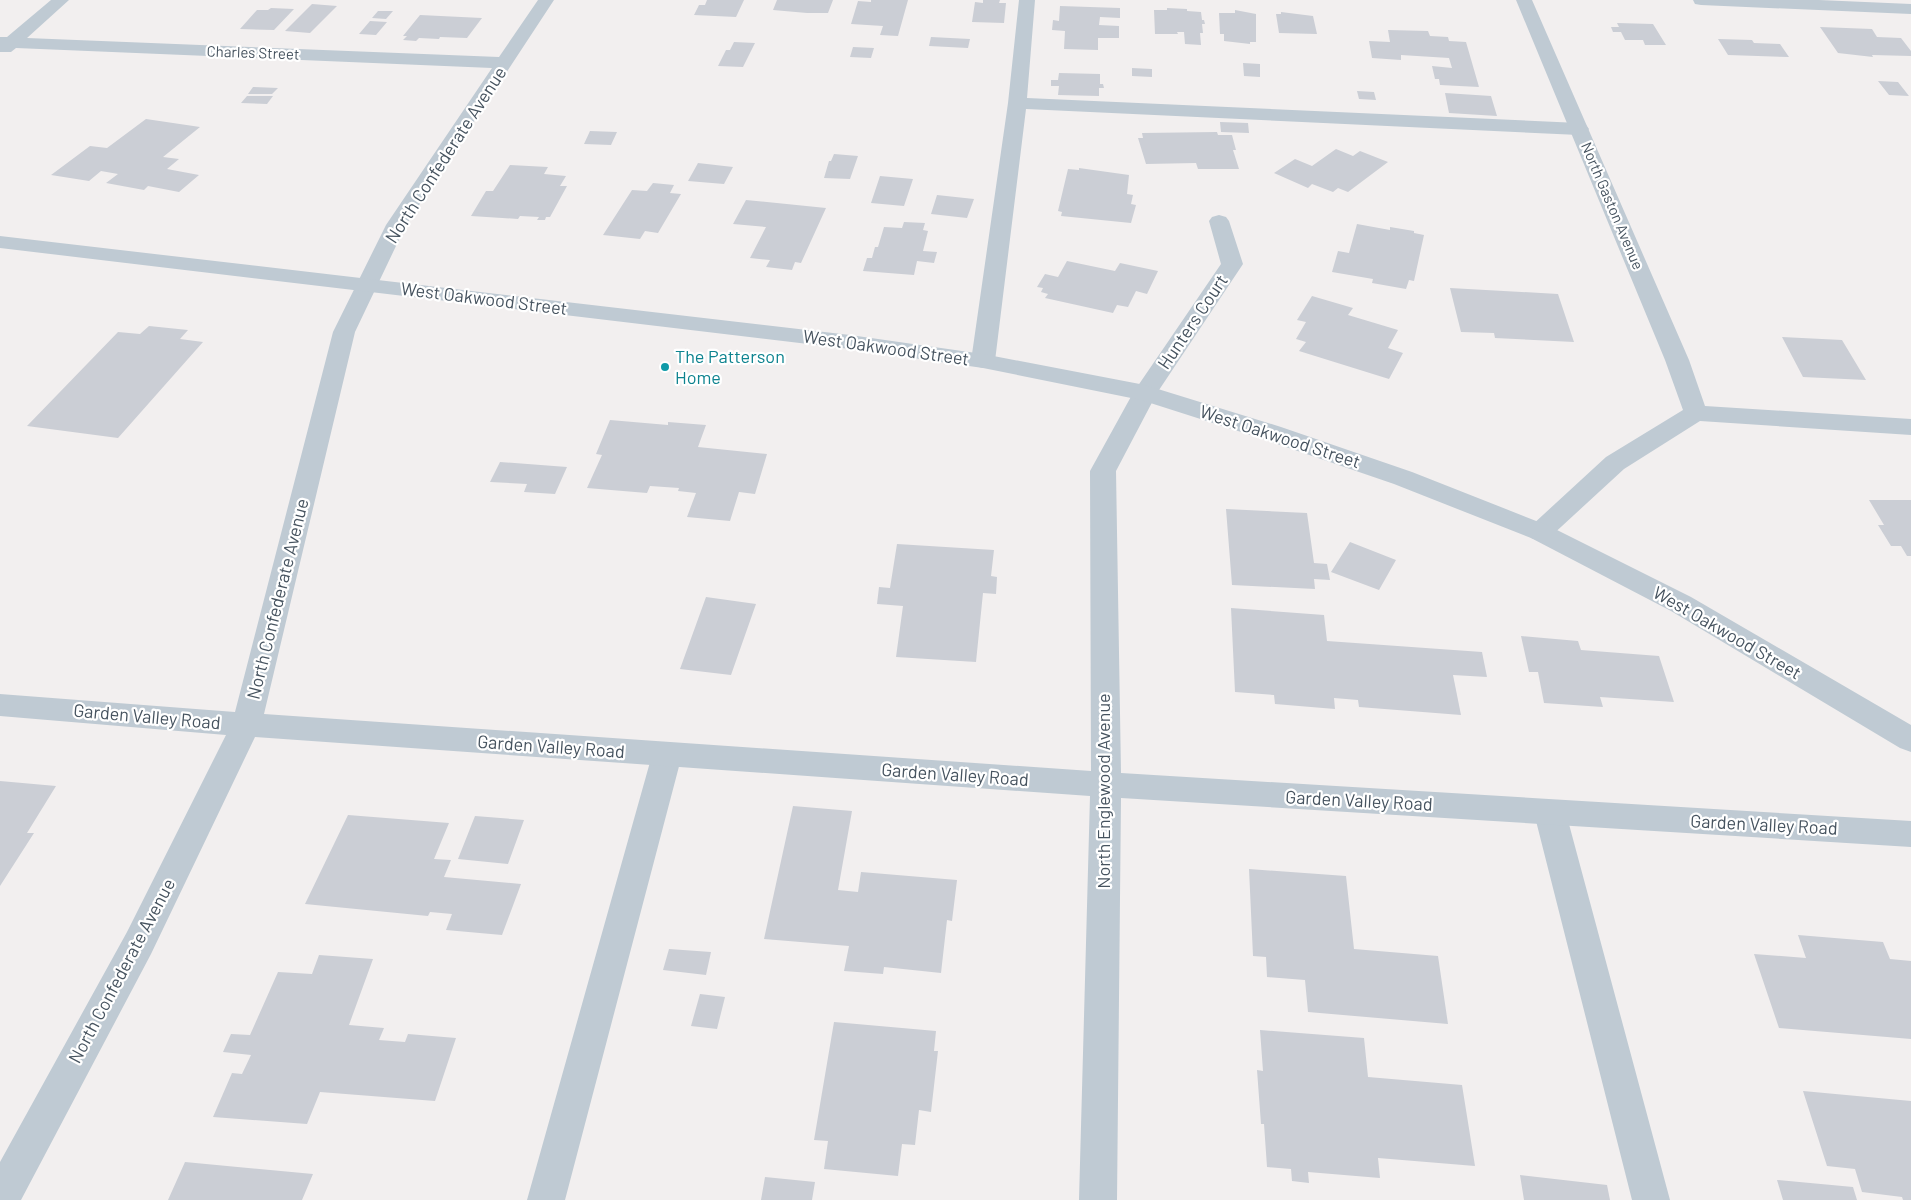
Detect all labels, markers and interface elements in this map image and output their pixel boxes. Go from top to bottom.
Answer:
street label: Charles Street [206,41,300,63]
street label: North Confederate Avenue [380,62,510,247]
street label: North Gaston Avenue [1578,139,1648,272]
street label: Hunters Court [1152,270,1232,373]
street label: West Oakwood Street [400,277,568,319]
street label: West Oakwood Street [802,324,971,370]
place label: The Patterson Home [675,345,785,388]
marker: The Patterson Home [659,361,671,373]
street label: West Oakwood Street [1197,400,1363,472]
street label: North Confederate Avenue [241,496,313,701]
street label: West Oakwood Street [1650,581,1805,683]
street label: North Englewood Avenue [1092,693,1114,889]
street label: Garden Valley Road [73,699,222,733]
street label: Garden Valley Road [477,730,625,762]
street label: Garden Valley Road [881,758,1029,790]
street label: Garden Valley Road [1285,785,1433,815]
street label: Garden Valley Road [1690,809,1838,839]
street label: North Confederate Avenue [63,874,179,1067]

